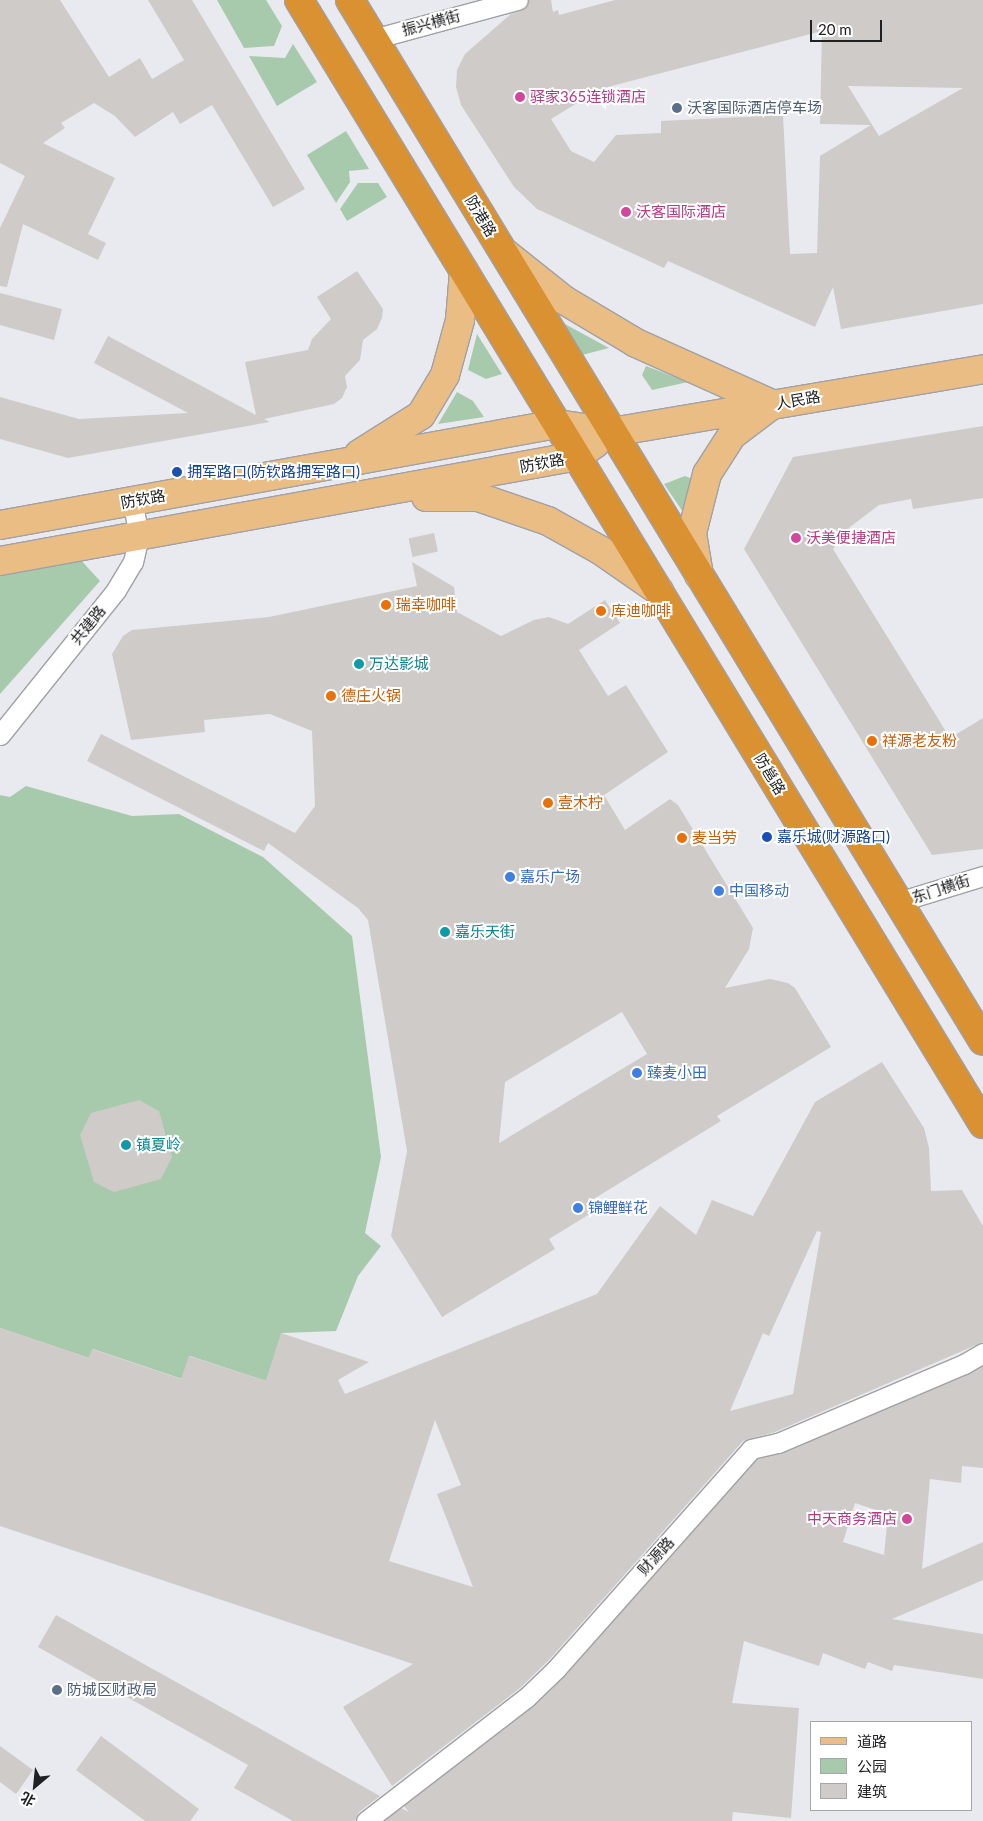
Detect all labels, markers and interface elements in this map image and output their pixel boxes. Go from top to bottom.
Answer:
street label: 振兴横街 [400,7,462,39]
scale bar [813,10,886,42]
text: 20 m [818,20,852,38]
place label: 驿家365连锁酒店 [530,88,646,106]
marker: 驿家365连锁酒店 [514,91,526,103]
place label: 沃客国际酒店停车场 [687,99,822,117]
marker: 沃客国际酒店停车场 [671,102,683,114]
street label: 防港路 [462,192,500,240]
place label: 沃客国际酒店 [636,203,726,221]
marker: 沃客国际酒店 [620,206,632,218]
street label: 人民路 [774,387,822,413]
street label: 防钦路 [518,450,566,476]
place label: 拥军路口(防钦路拥军路口) [187,463,360,481]
marker: 拥军路口(防钦路拥军路口) [171,466,183,478]
street label: 防钦路 [119,486,167,512]
place label: 沃美便捷酒店 [806,529,896,547]
marker: 沃美便捷酒店 [790,532,802,544]
place label: 瑞幸咖啡 [396,596,456,614]
marker: 瑞幸咖啡 [380,599,392,611]
street label: 共建路 [67,602,109,648]
place label: 库迪咖啡 [611,602,671,620]
marker: 库迪咖啡 [595,605,607,617]
place label: 万达影城 [369,655,429,673]
marker: 万达影城 [353,658,365,670]
place label: 德庄火锅 [341,687,401,705]
marker: 德庄火锅 [325,690,337,702]
place label: 祥源老友粉 [882,732,957,750]
marker: 祥源老友粉 [866,735,878,747]
street label: 防邕路 [751,750,789,798]
place label: 壹木柠 [558,794,603,812]
marker: 壹木柠 [542,797,554,809]
place label: 嘉乐城(财源路口) [777,828,890,846]
place label: 麦当劳 [692,829,737,847]
marker: 嘉乐城(财源路口) [761,831,773,843]
marker: 麦当劳 [676,832,688,844]
place label: 嘉乐广场 [520,868,580,886]
marker: 嘉乐广场 [504,871,516,883]
street label: 东门横街 [910,871,972,907]
place label: 中国移动 [729,882,789,900]
marker: 中国移动 [713,885,725,897]
place label: 嘉乐天街 [455,923,515,941]
marker: 嘉乐天街 [439,926,451,938]
place label: 臻麦小田 [647,1064,707,1082]
marker: 臻麦小田 [631,1067,643,1079]
place label: 镇夏岭 [136,1136,181,1154]
marker: 镇夏岭 [120,1139,132,1151]
place label: 锦鲤鲜花 [588,1199,648,1217]
marker: 锦鲤鲜花 [572,1202,584,1214]
place label: 中天商务酒店 [807,1510,897,1528]
marker: 中天商务酒店 [901,1513,913,1525]
street label: 财源路 [634,1533,678,1579]
place label: 防城区财政局 [67,1681,157,1699]
marker: 防城区财政局 [51,1684,63,1696]
legend [810,1721,973,1811]
text: 道路 [857,1732,887,1750]
text: 公园 [857,1757,887,1775]
north arrow [10,1761,60,1811]
text: 建筑 [857,1782,887,1800]
text: 北 [18,1789,38,1810]

